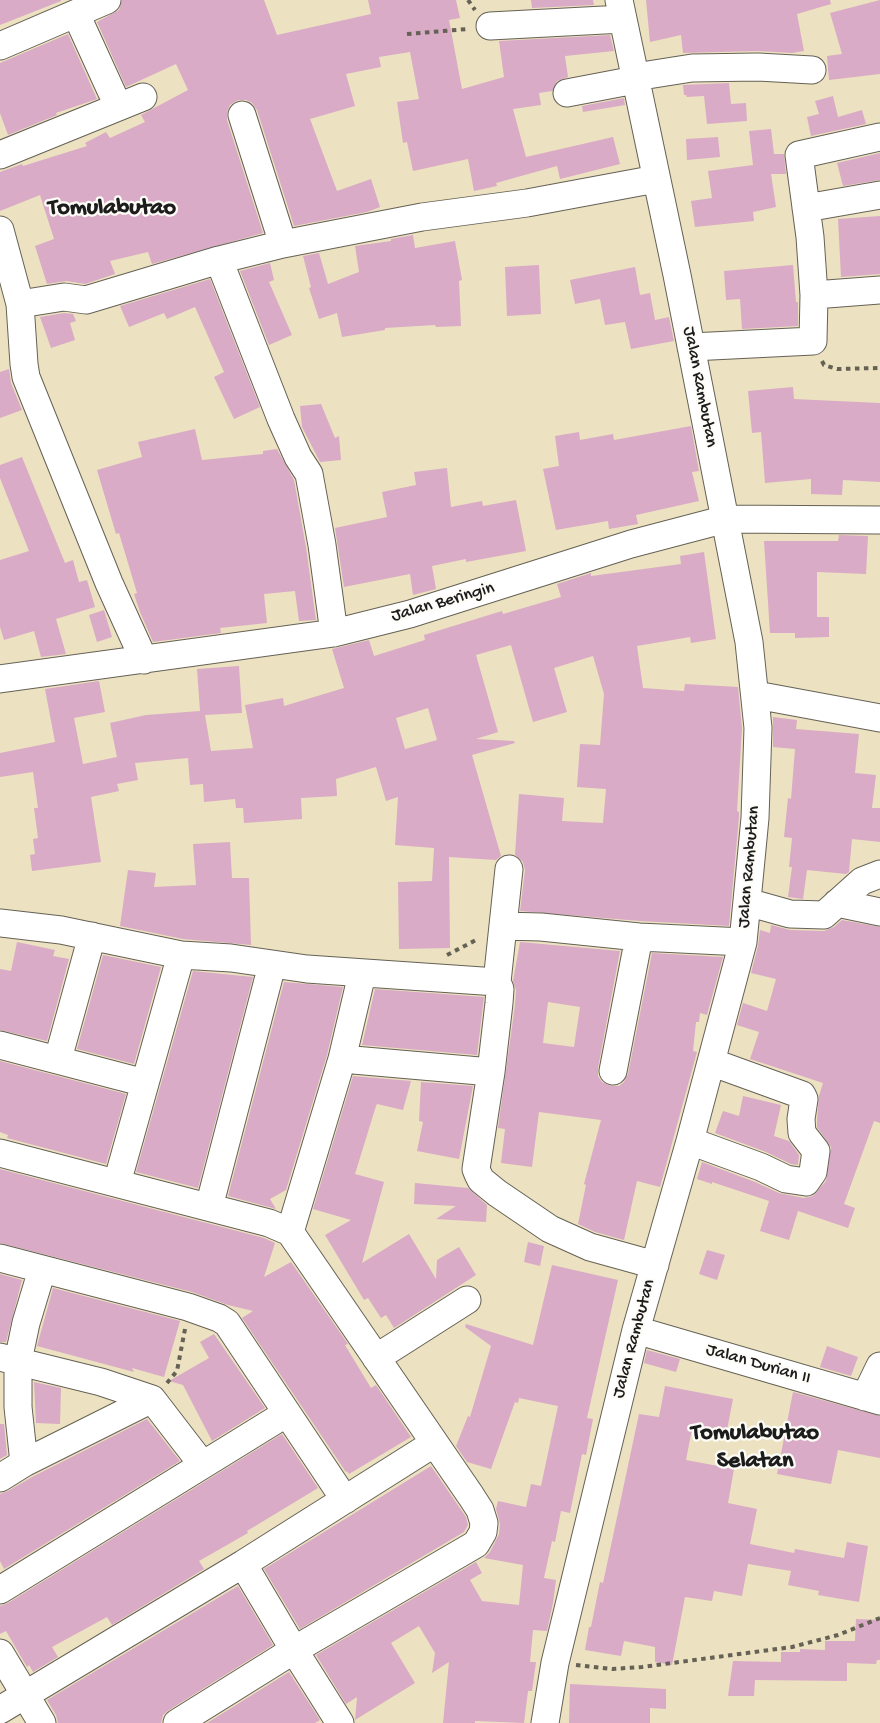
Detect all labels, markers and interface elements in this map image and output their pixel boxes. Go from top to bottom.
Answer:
district label: Tomulabutao [48,195,176,223]
street label: Jalan Rambutan [677,325,721,449]
street label: Jalan Beringin [389,578,497,628]
street label: Jalan Rambutan [734,805,766,929]
street label: Jalan Rambutan [609,1277,661,1401]
street label: Jalan Durian II [703,1340,813,1390]
district label: Tomulabutao Selatan [691,1420,819,1476]

